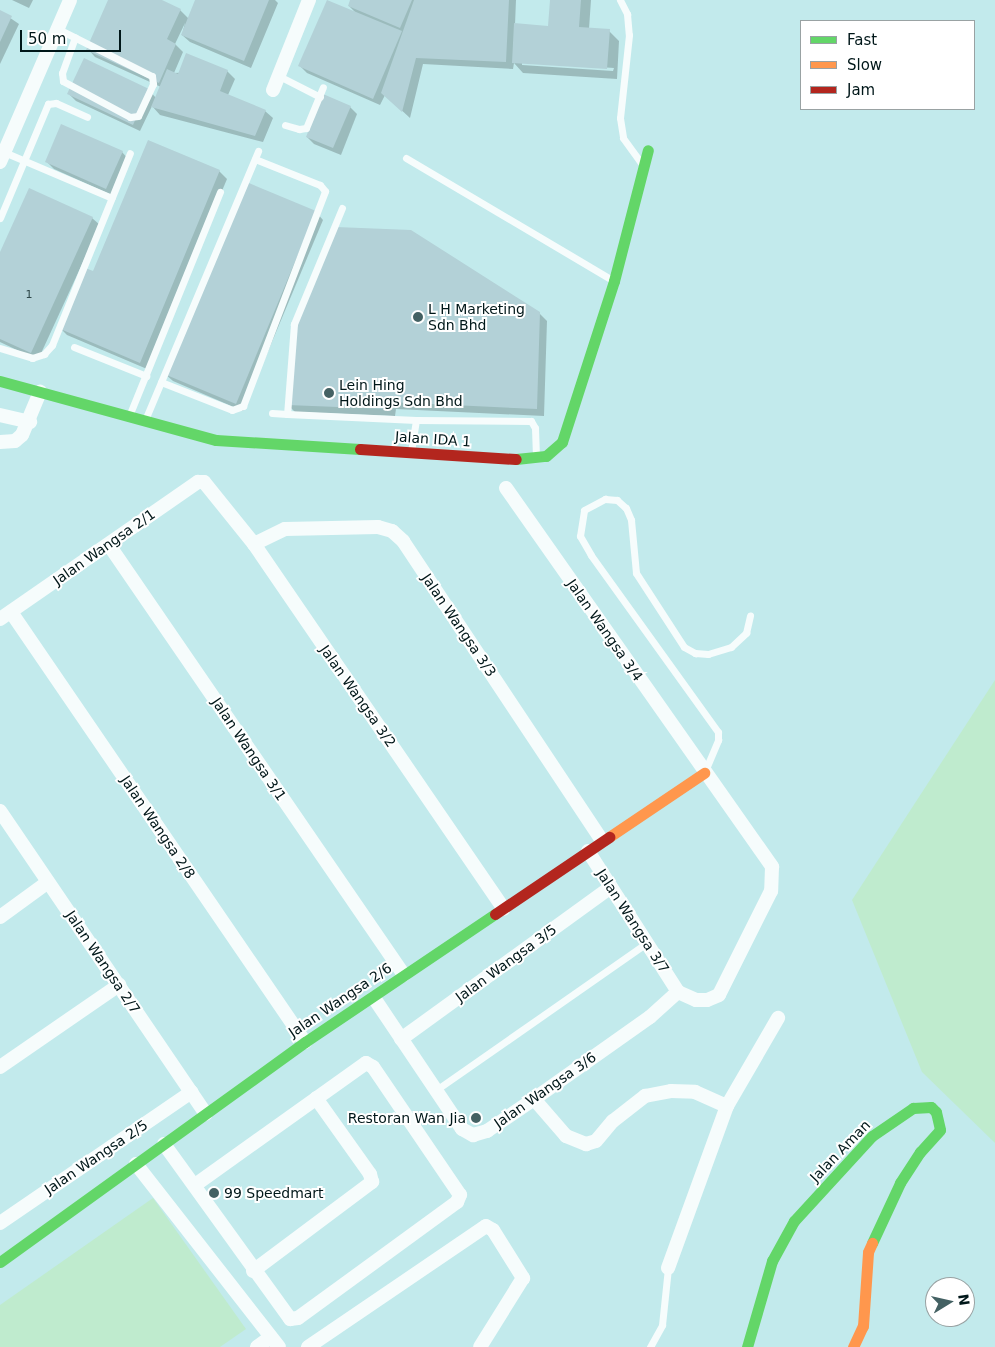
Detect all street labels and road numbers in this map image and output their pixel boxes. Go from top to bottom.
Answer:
street label: Jalan IDA 1 [394,428,472,450]
street label: Jalan Wangsa 2/1 [50,506,158,588]
street label: Jalan Wangsa 3/3 [418,570,500,680]
street label: Jalan Wangsa 3/4 [564,576,646,684]
street label: Jalan Wangsa 3/2 [317,642,399,750]
street label: Jalan Wangsa 3/1 [208,694,290,804]
street label: Jalan Wangsa 2/8 [117,772,199,882]
street label: Jalan Wangsa 3/7 [593,866,673,976]
street label: Jalan Wangsa 2/7 [62,907,144,1017]
street label: Jalan Wangsa 3/5 [452,921,560,1005]
street label: Jalan Wangsa 2/6 [285,959,395,1041]
street label: Jalan Wangsa 3/6 [491,1049,599,1131]
street label: Jalan Wangsa 2/5 [41,1116,151,1198]
street label: Jalan Aman [806,1117,874,1185]

